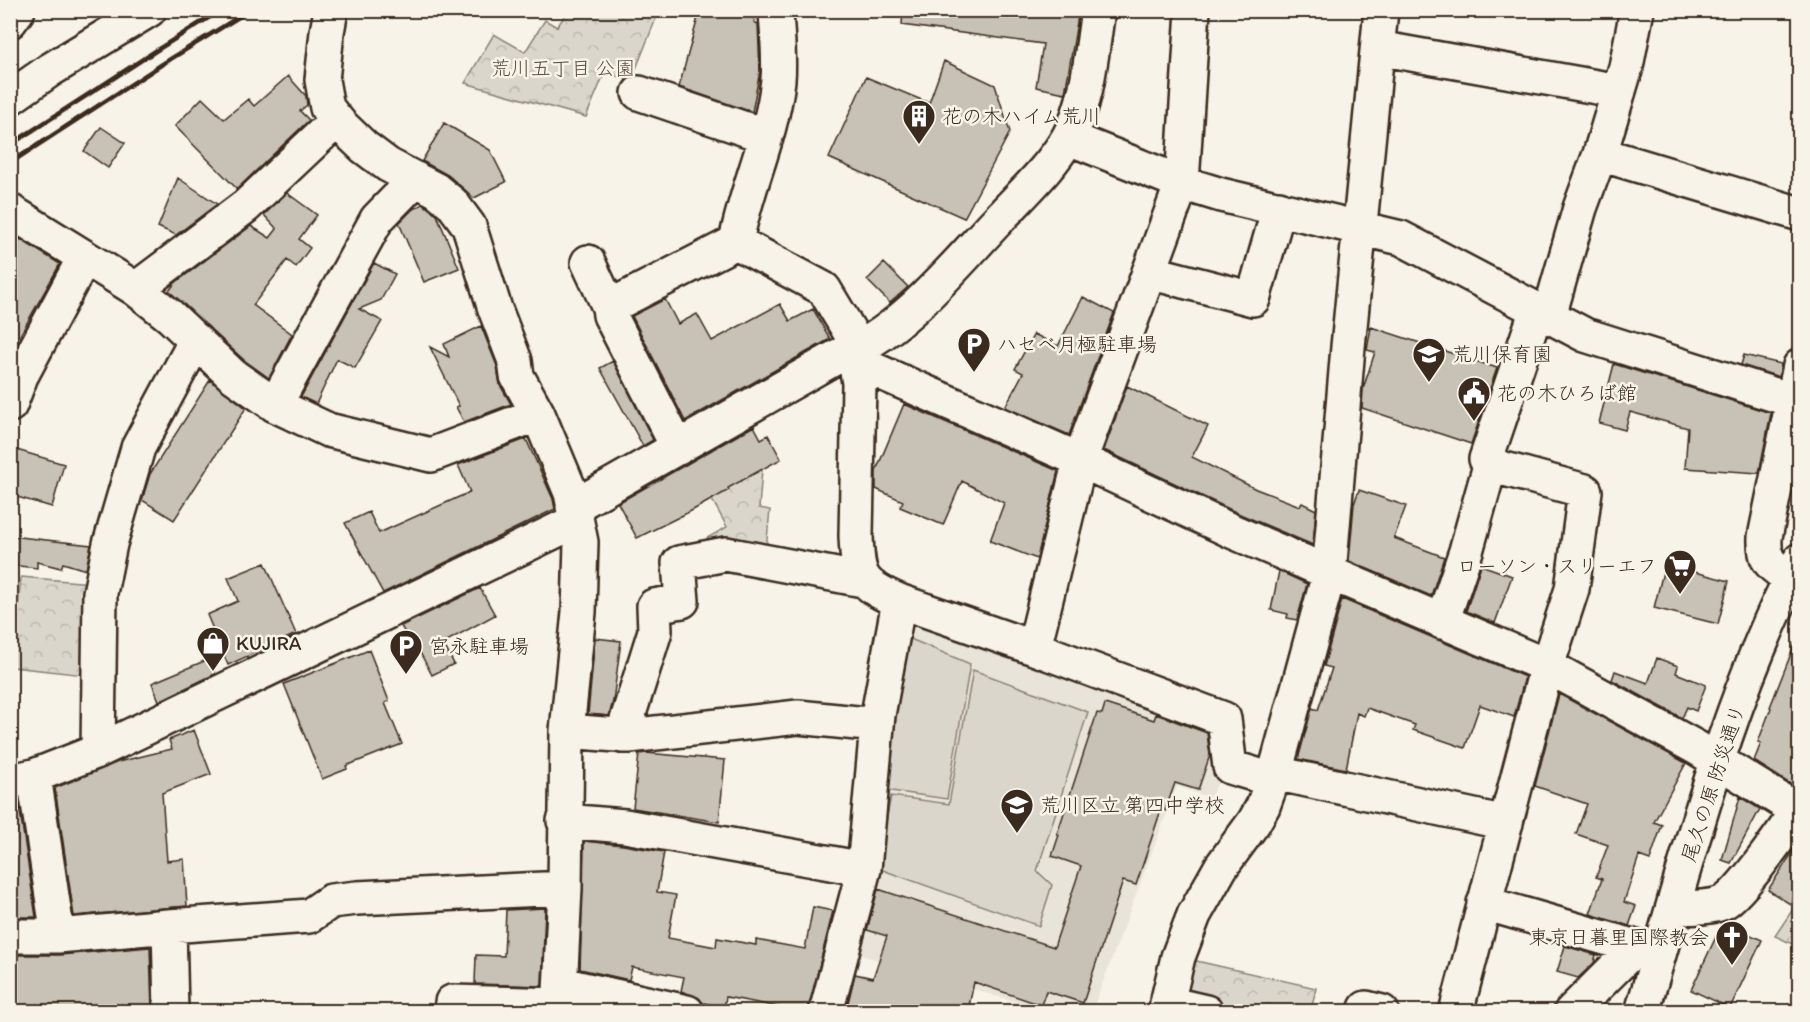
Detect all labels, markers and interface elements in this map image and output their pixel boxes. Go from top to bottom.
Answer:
park label: 荒川五丁目 公園 [491,56,635,80]
building icon: 花の木ハイム荒川 [901,98,937,145]
place label: 花の木ハイム荒川 [942,104,1101,128]
parking icon: ハセベ月極駐車場 [956,326,992,373]
place label: ハセベ月極駐車場 [997,332,1157,356]
school or university icon: 荒川保育園 [1411,336,1447,383]
place label: 荒川保育園 [1452,342,1552,366]
public building icon: 花の木ひろば館 [1456,375,1492,422]
place label: 花の木ひろば館 [1497,381,1637,405]
supermarket icon: ローソン・スリーエフ [1662,548,1698,595]
place label: ローソン・スリーエフ [1457,554,1657,578]
shop icon: KUJIRA [195,625,231,672]
parking icon: 宮永駐車場 [388,628,424,675]
place label: KUJIRA [236,631,302,655]
place label: 宮永駐車場 [429,634,529,658]
street label: 尾久の原 防災通り [1676,701,1750,865]
school or university icon: 荒川区立 第四中学校 [999,787,1035,834]
place label: 荒川区立 第四中学校 [1040,793,1225,817]
church icon: 東京日暮里国際教会 [1714,919,1750,966]
place label: 東京日暮里国際教会 [1529,925,1709,949]

